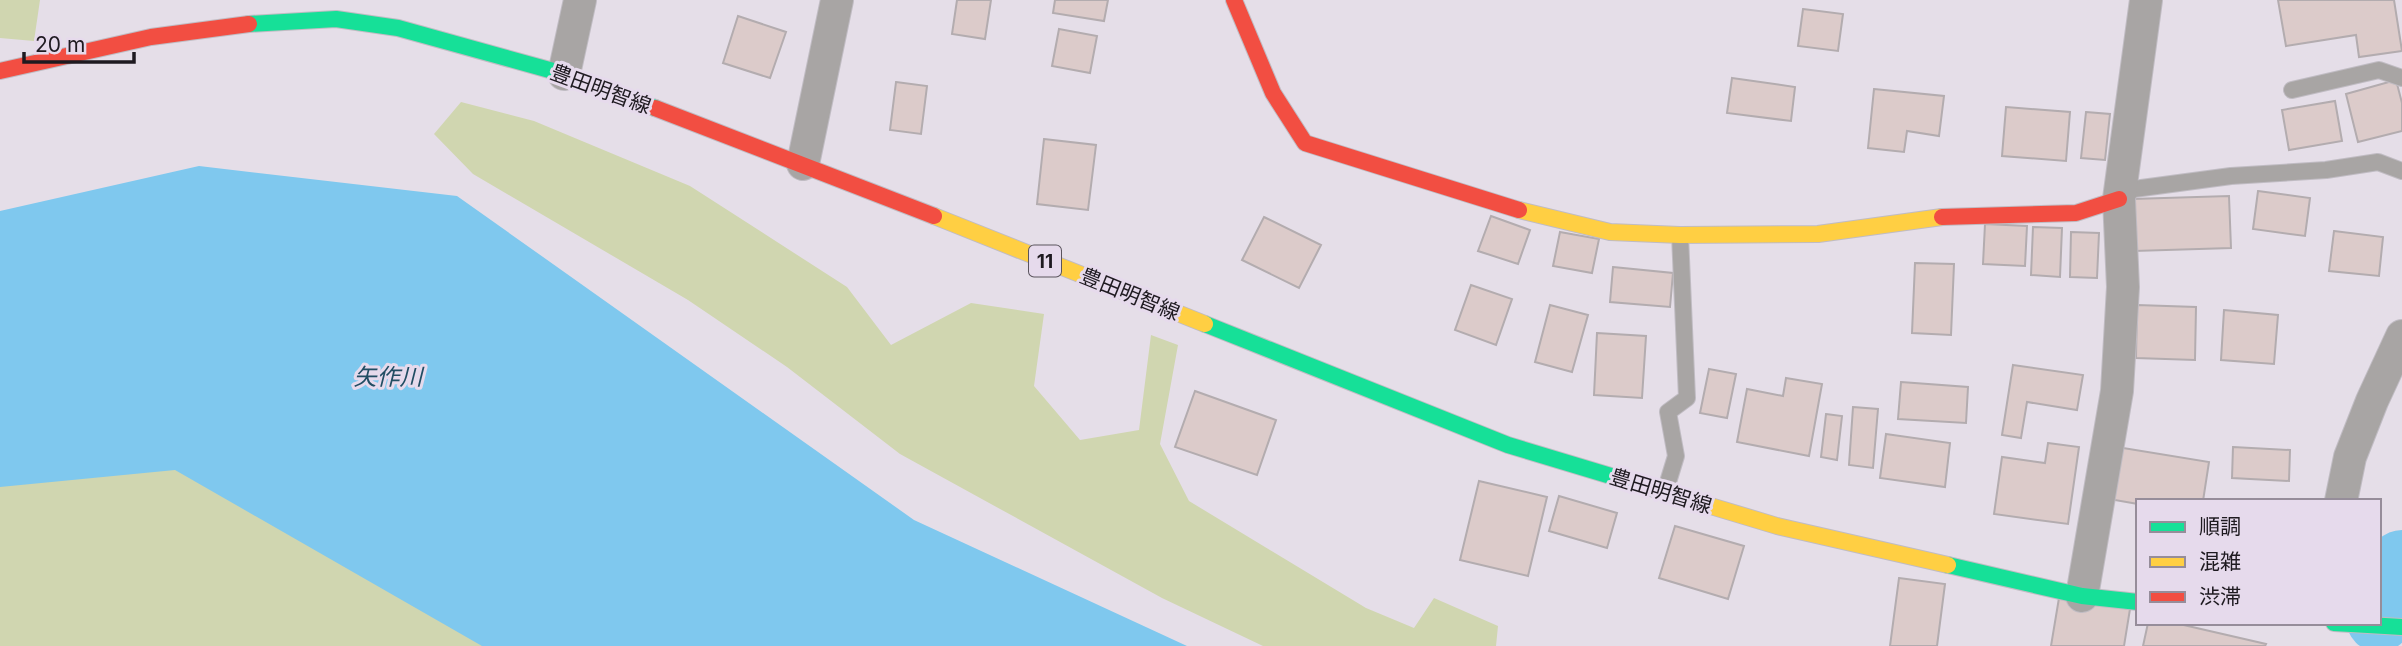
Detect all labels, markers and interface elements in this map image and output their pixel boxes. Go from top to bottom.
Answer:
scale bar [24,21,135,65]
text: 20 m [35,32,85,57]
street label: 豊田明智線 [547,59,655,119]
road number: 11 [1029,246,1061,276]
street label: 豊田明智線 [1077,263,1183,325]
water label: 矢作川 [354,363,426,391]
street label: 豊田明智線 [1607,464,1715,518]
legend [2136,499,2381,625]
text: 順調 [2199,514,2241,539]
text: 混雑 [2199,549,2241,574]
text: 渋滞 [2199,584,2241,609]

